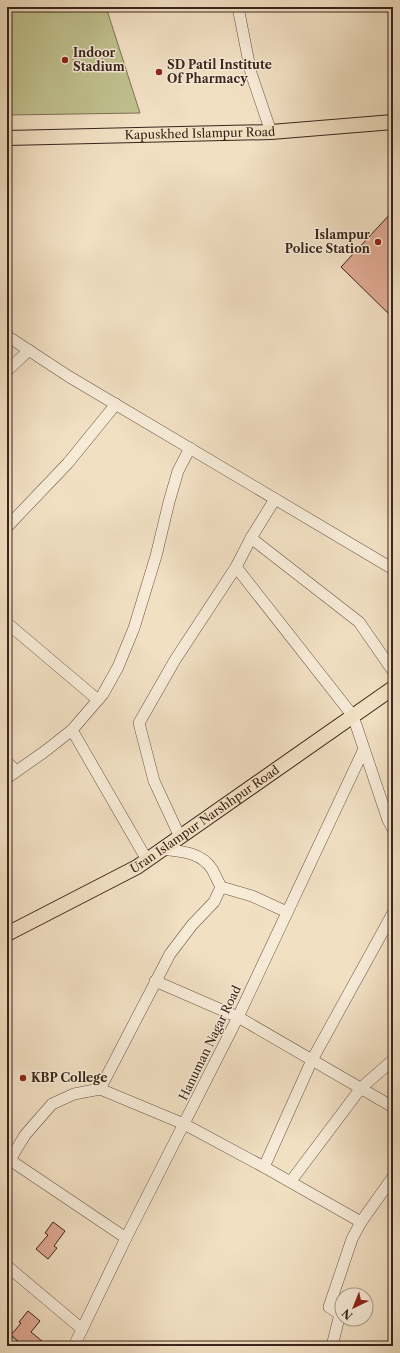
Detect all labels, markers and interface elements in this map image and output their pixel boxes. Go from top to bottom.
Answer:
place label: Indoor Stadium [73,45,125,74]
marker: Indoor Stadium [60,55,70,65]
place label: SD Patil Institute Of Pharmacy [167,57,272,86]
marker: SD Patil Institute Of Pharmacy [154,67,164,77]
street label: Kapuskhed Islampur Road [124,124,277,142]
place label: Islampur Police Station [285,227,371,256]
marker: Islampur Police Station [373,237,383,247]
street label: Uran Islampur Narshhpur Road [128,761,283,876]
street label: Hanuman Nagar Road [175,982,244,1103]
place label: KBP College [31,1070,107,1085]
marker: KBP College [18,1073,28,1083]
north arrow [334,1287,374,1327]
text: N [339,1306,355,1323]

